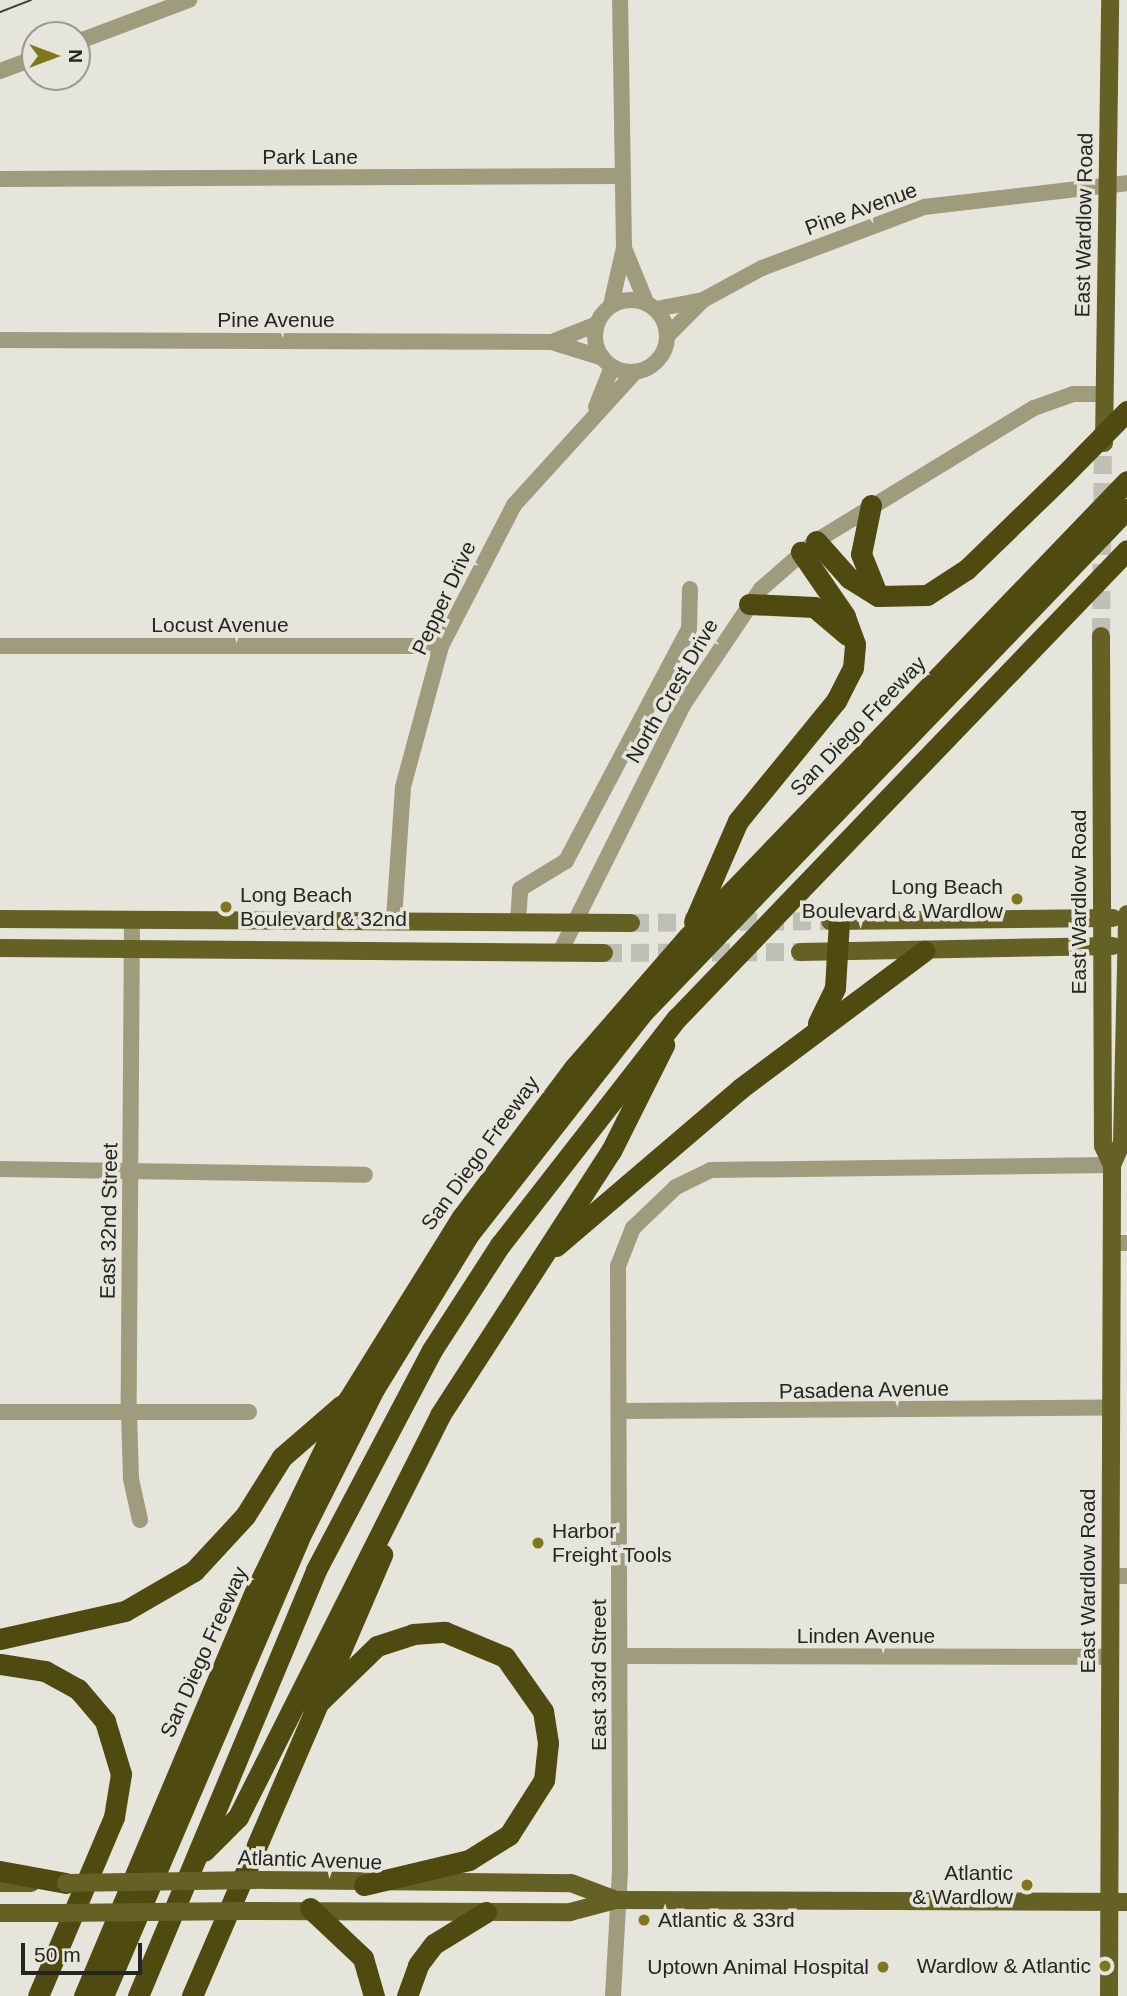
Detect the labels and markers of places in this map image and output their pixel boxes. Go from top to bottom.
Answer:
place label: Long Beach Boulevard & Wardlow [802,874,1003,924]
place label: Long Beach Boulevard & 32nd [240,882,407,932]
marker: Long Beach Boulevard & Wardlow [1009,891,1025,907]
marker: Long Beach Boulevard & 32nd [218,899,234,915]
place label: Harbor Freight Tools [552,1518,672,1568]
marker: Harbor Freight Tools [530,1535,546,1551]
place label: Atlantic & Wardlow [912,1860,1013,1910]
marker: Atlantic & Wardlow [1019,1877,1035,1893]
place label: Atlantic & 33rd [658,1907,795,1933]
marker: Atlantic & 33rd [636,1912,652,1928]
place label: Wardlow & Atlantic [916,1953,1091,1979]
place label: Uptown Animal Hospital [646,1954,869,1980]
marker: Wardlow & Atlantic [1097,1958,1113,1974]
marker: Uptown Animal Hospital [875,1959,891,1975]

